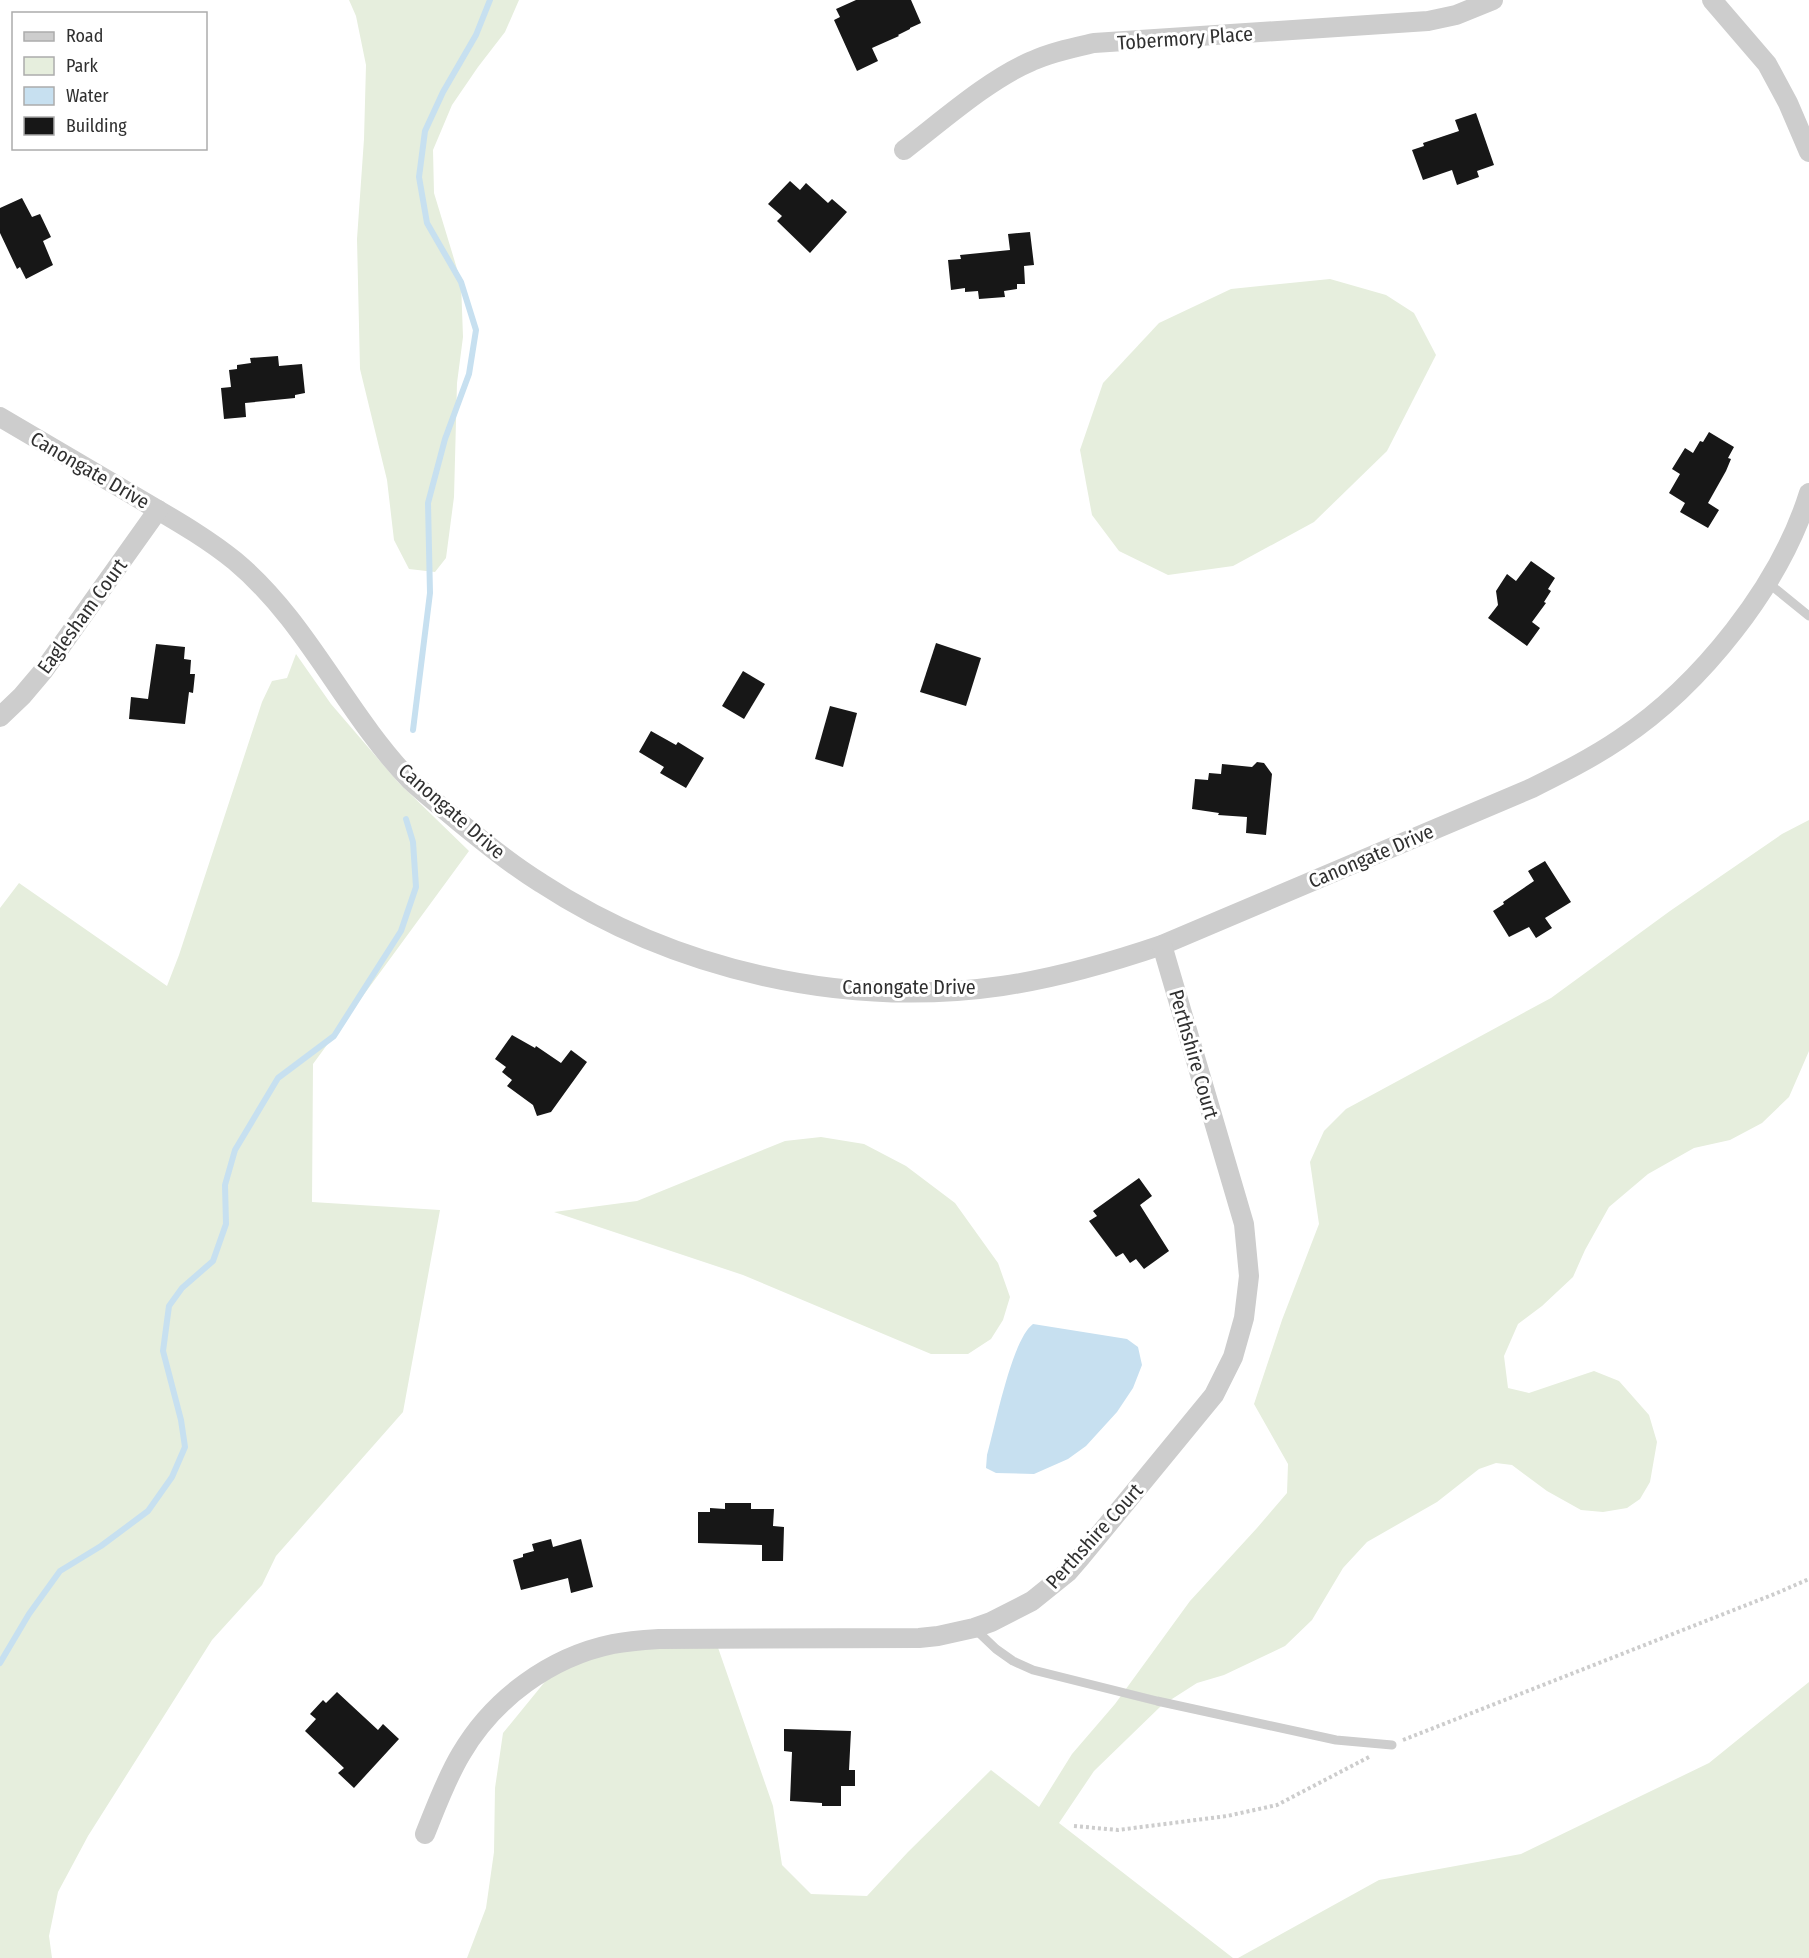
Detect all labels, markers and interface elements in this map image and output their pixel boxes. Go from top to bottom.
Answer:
legend [12,12,207,150]
street label: Tobermory Place [1116,21,1254,55]
text: Road [66,25,103,47]
text: Park [66,55,99,77]
text: Water [66,85,109,107]
text: Building [66,115,127,137]
street label: Canongate Drive [26,426,154,514]
street label: Eaglesham Court [32,553,132,678]
street label: Canongate Drive [394,758,510,864]
street label: Canongate Drive [1305,819,1437,893]
street label: Canongate Drive [842,975,976,999]
street label: Perthshire Court [1164,987,1224,1122]
street label: Perthshire Court [1041,1478,1148,1594]

